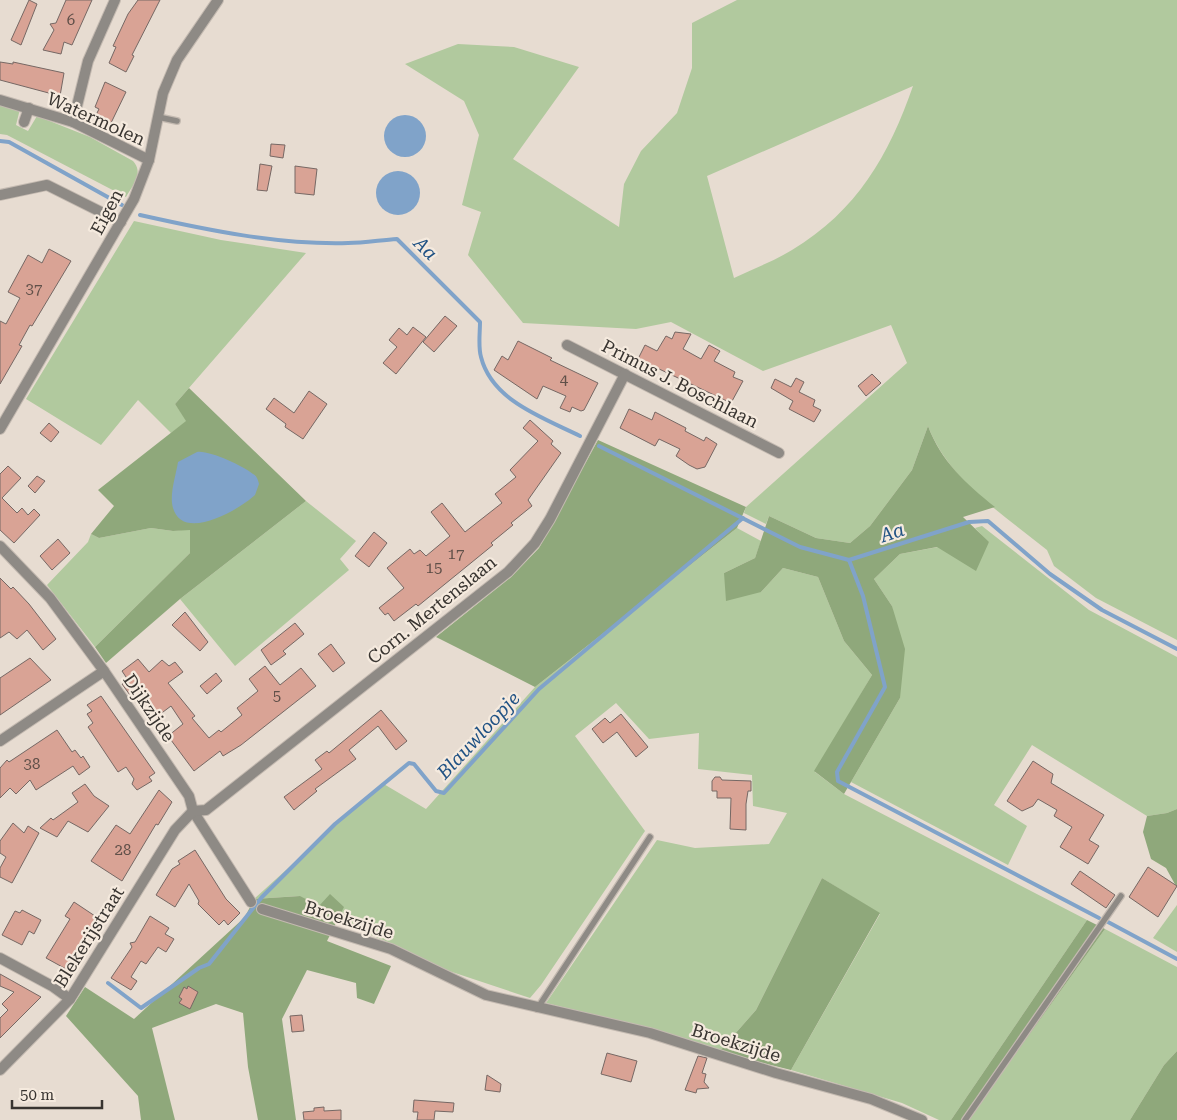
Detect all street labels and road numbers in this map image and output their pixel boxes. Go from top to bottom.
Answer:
street label: Watermolen [44,88,149,150]
street label: Eigen [86,185,127,238]
street label: Primus J. Boschlaan [598,335,762,432]
street label: Corn. Mertenslaan [363,551,501,668]
street label: Dijkzijde [119,670,180,746]
street label: Blekerijstraat [49,882,128,991]
street label: Broekzijde [302,896,396,943]
street label: Broekzijde [689,1019,783,1066]

